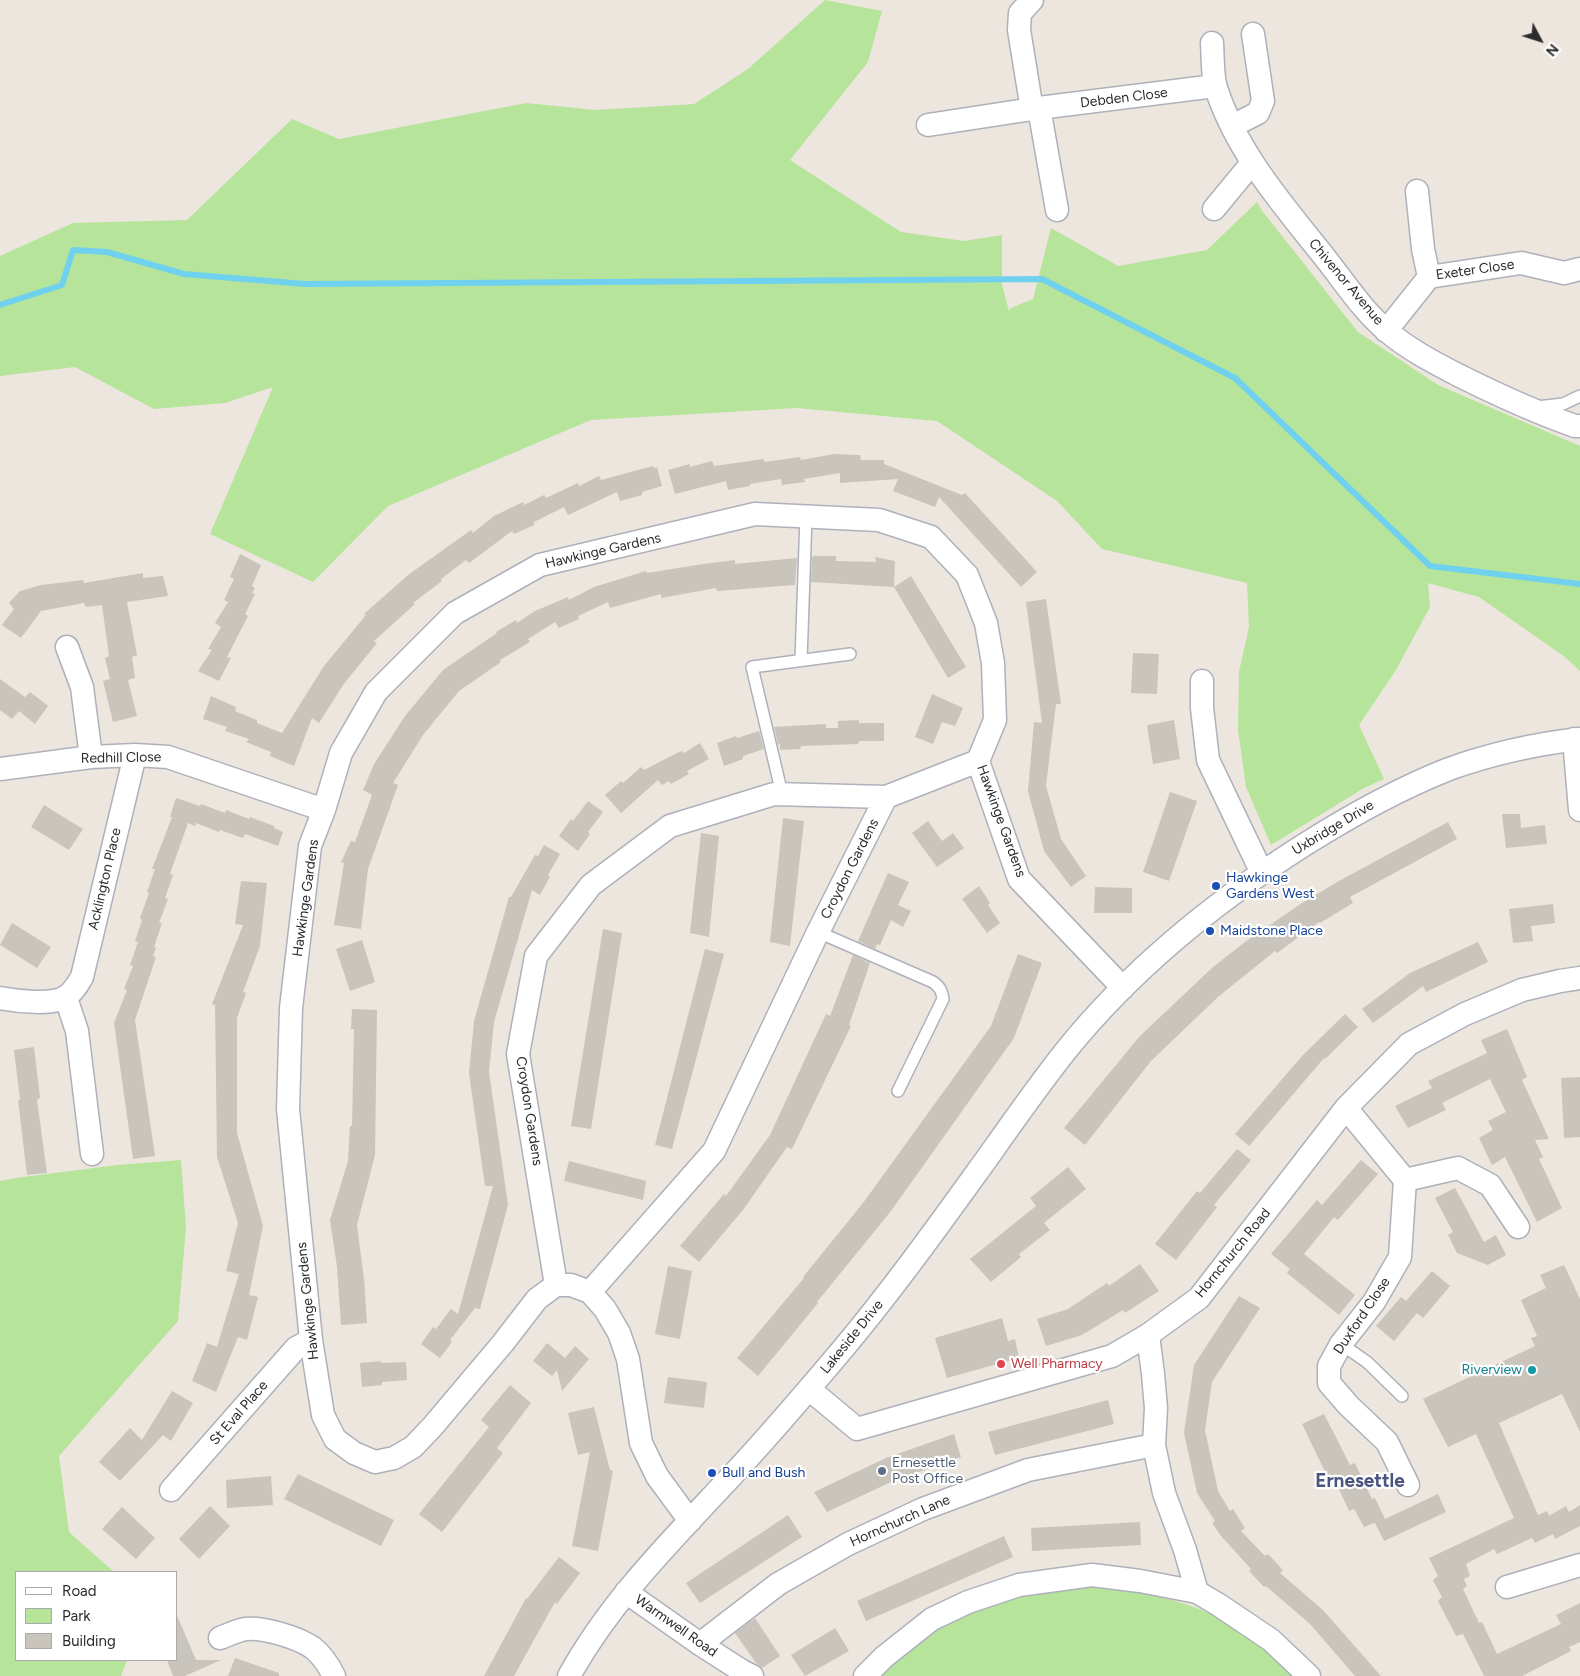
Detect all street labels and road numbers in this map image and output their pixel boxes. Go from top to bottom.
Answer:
street label: Debden Close [1079,84,1169,112]
street label: Chivenor Avenue [1305,235,1387,329]
street label: Exeter Close [1435,256,1515,284]
street label: Hawkinge Gardens [543,529,663,573]
street label: Redhill Close [80,749,162,767]
street label: Hawkinge Gardens [973,763,1029,879]
street label: Uxbridge Drive [1289,797,1377,859]
street label: Croydon Gardens [817,816,883,922]
street label: Acklington Place [85,826,125,932]
street label: Hawkinge Gardens [289,838,323,958]
street label: Croydon Gardens [512,1055,546,1167]
street label: Hornchurch Road [1192,1205,1274,1301]
street label: Hawkinge Gardens [293,1241,323,1361]
street label: Duxford Close [1330,1274,1394,1358]
street label: Lakeside Drive [817,1297,887,1377]
street label: St Eval Place [206,1377,272,1449]
street label: Hornchurch Lane [847,1491,953,1551]
street label: Warmwell Road [632,1591,720,1661]

